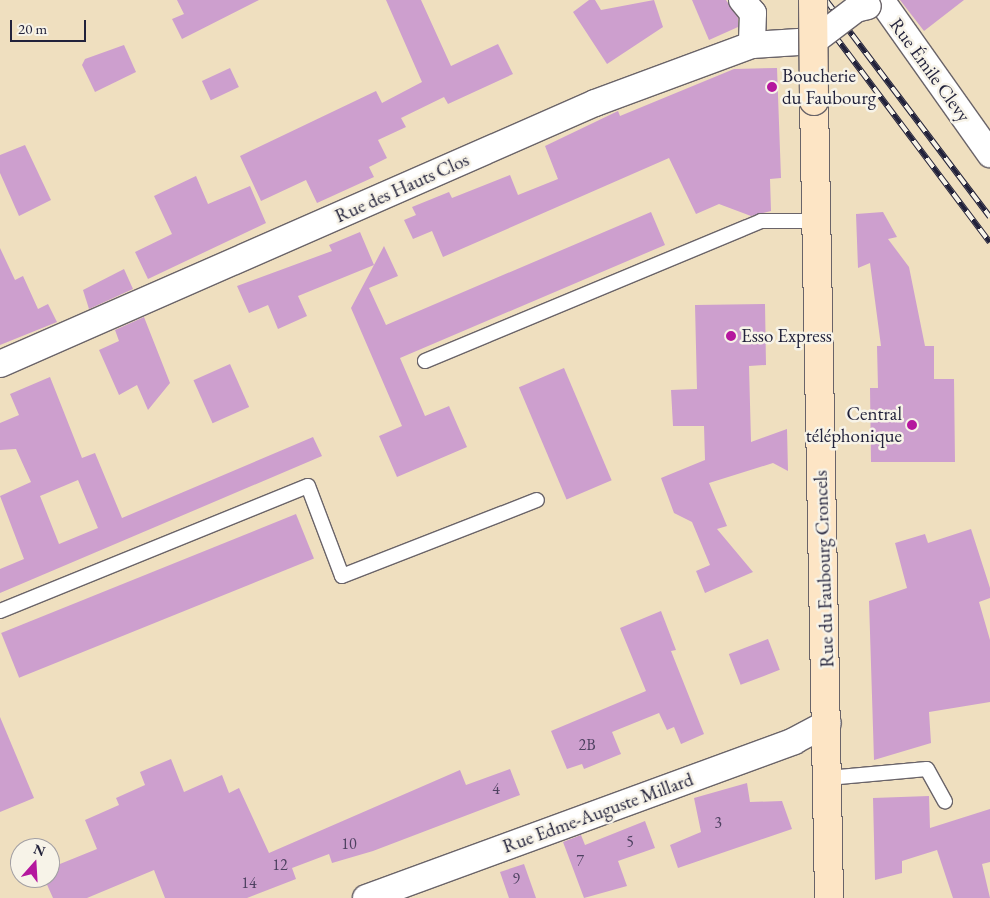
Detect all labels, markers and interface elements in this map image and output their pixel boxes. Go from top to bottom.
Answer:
scale bar [12,10,89,42]
street label: Rue Émile Clevy [885,14,975,126]
text: 20 m [18,19,47,38]
place label: Boucherie du Faubourg [782,65,876,109]
marker: Boucherie du Faubourg [766,81,778,93]
street label: Rue des Hauts Clos [331,148,473,228]
place label: Esso Express [741,325,832,347]
marker: Esso Express [725,330,737,342]
place label: Central téléphonique [806,403,902,447]
marker: Central téléphonique [906,419,918,431]
street label: Rue du Faubourg Croncels [809,470,839,668]
house number: 2B [578,735,596,755]
street label: Rue Edme-Auguste Millard [500,768,696,858]
house number: 4 [492,779,500,799]
house number: 3 [714,813,722,833]
house number: 5 [626,832,634,852]
house number: 10 [341,834,357,854]
north arrow [10,838,60,888]
text: N [31,839,48,860]
house number: 7 [576,851,584,871]
house number: 12 [272,855,288,875]
house number: 9 [512,869,520,889]
house number: 14 [241,873,257,893]

